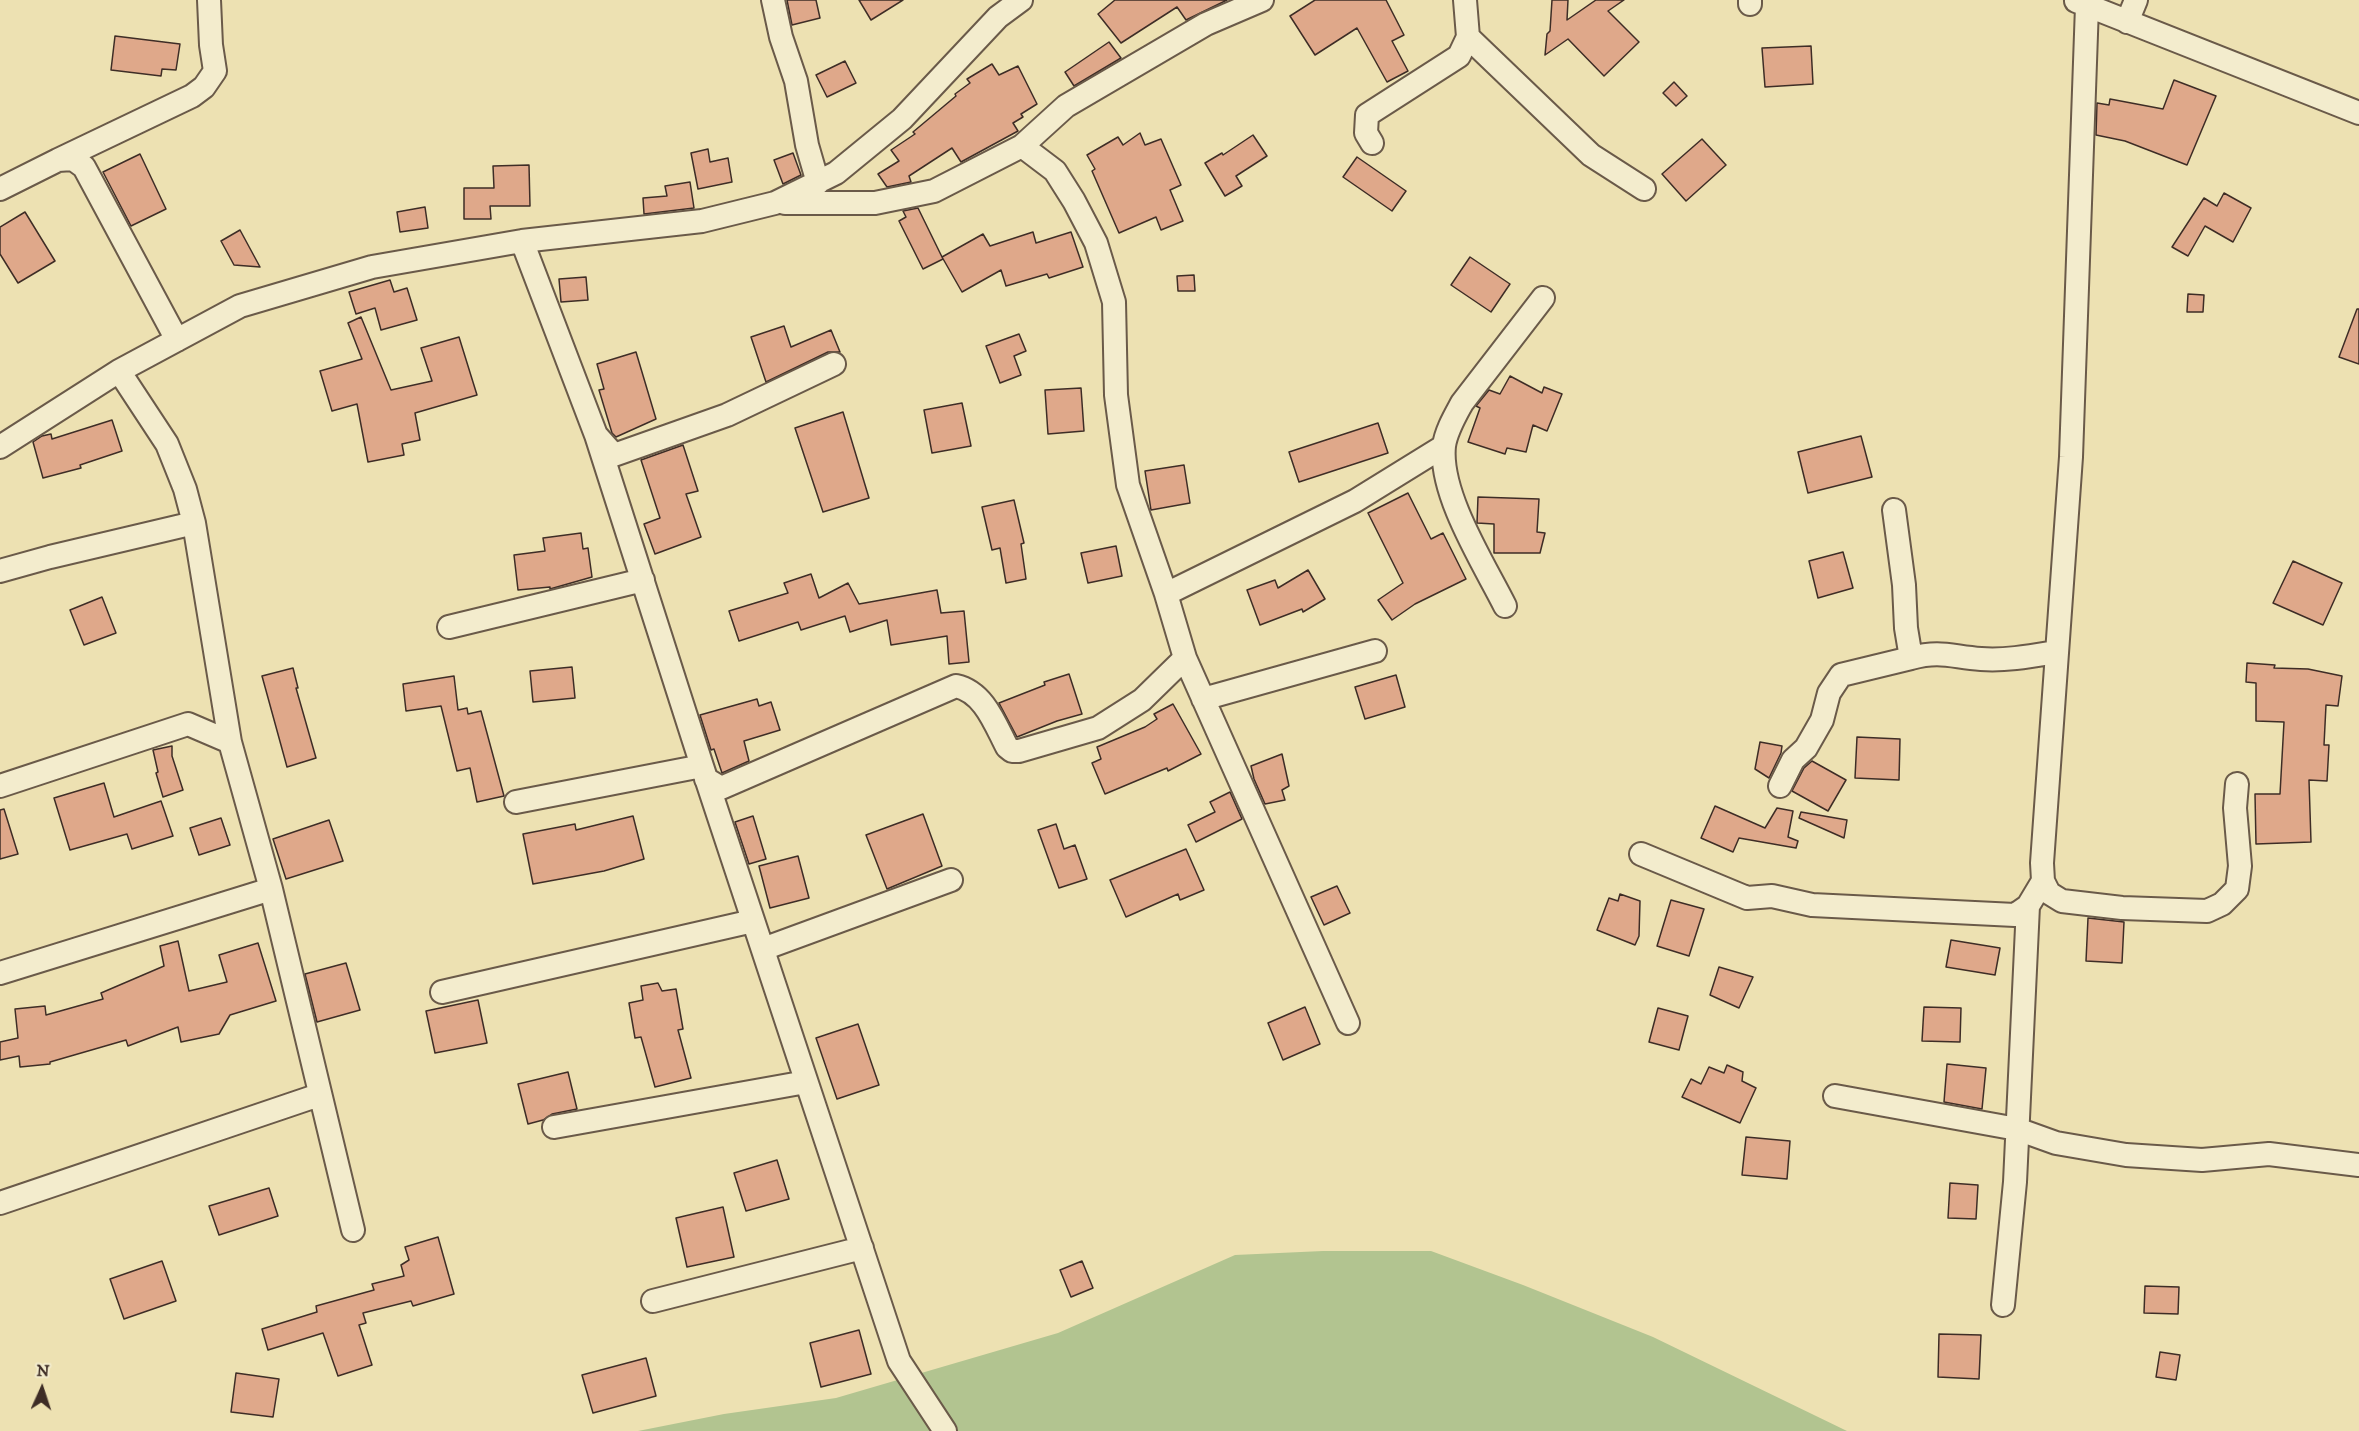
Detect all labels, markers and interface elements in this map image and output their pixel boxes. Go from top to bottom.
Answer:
north arrow [12,1359,72,1419]
text: N [36,1361,50,1381]

